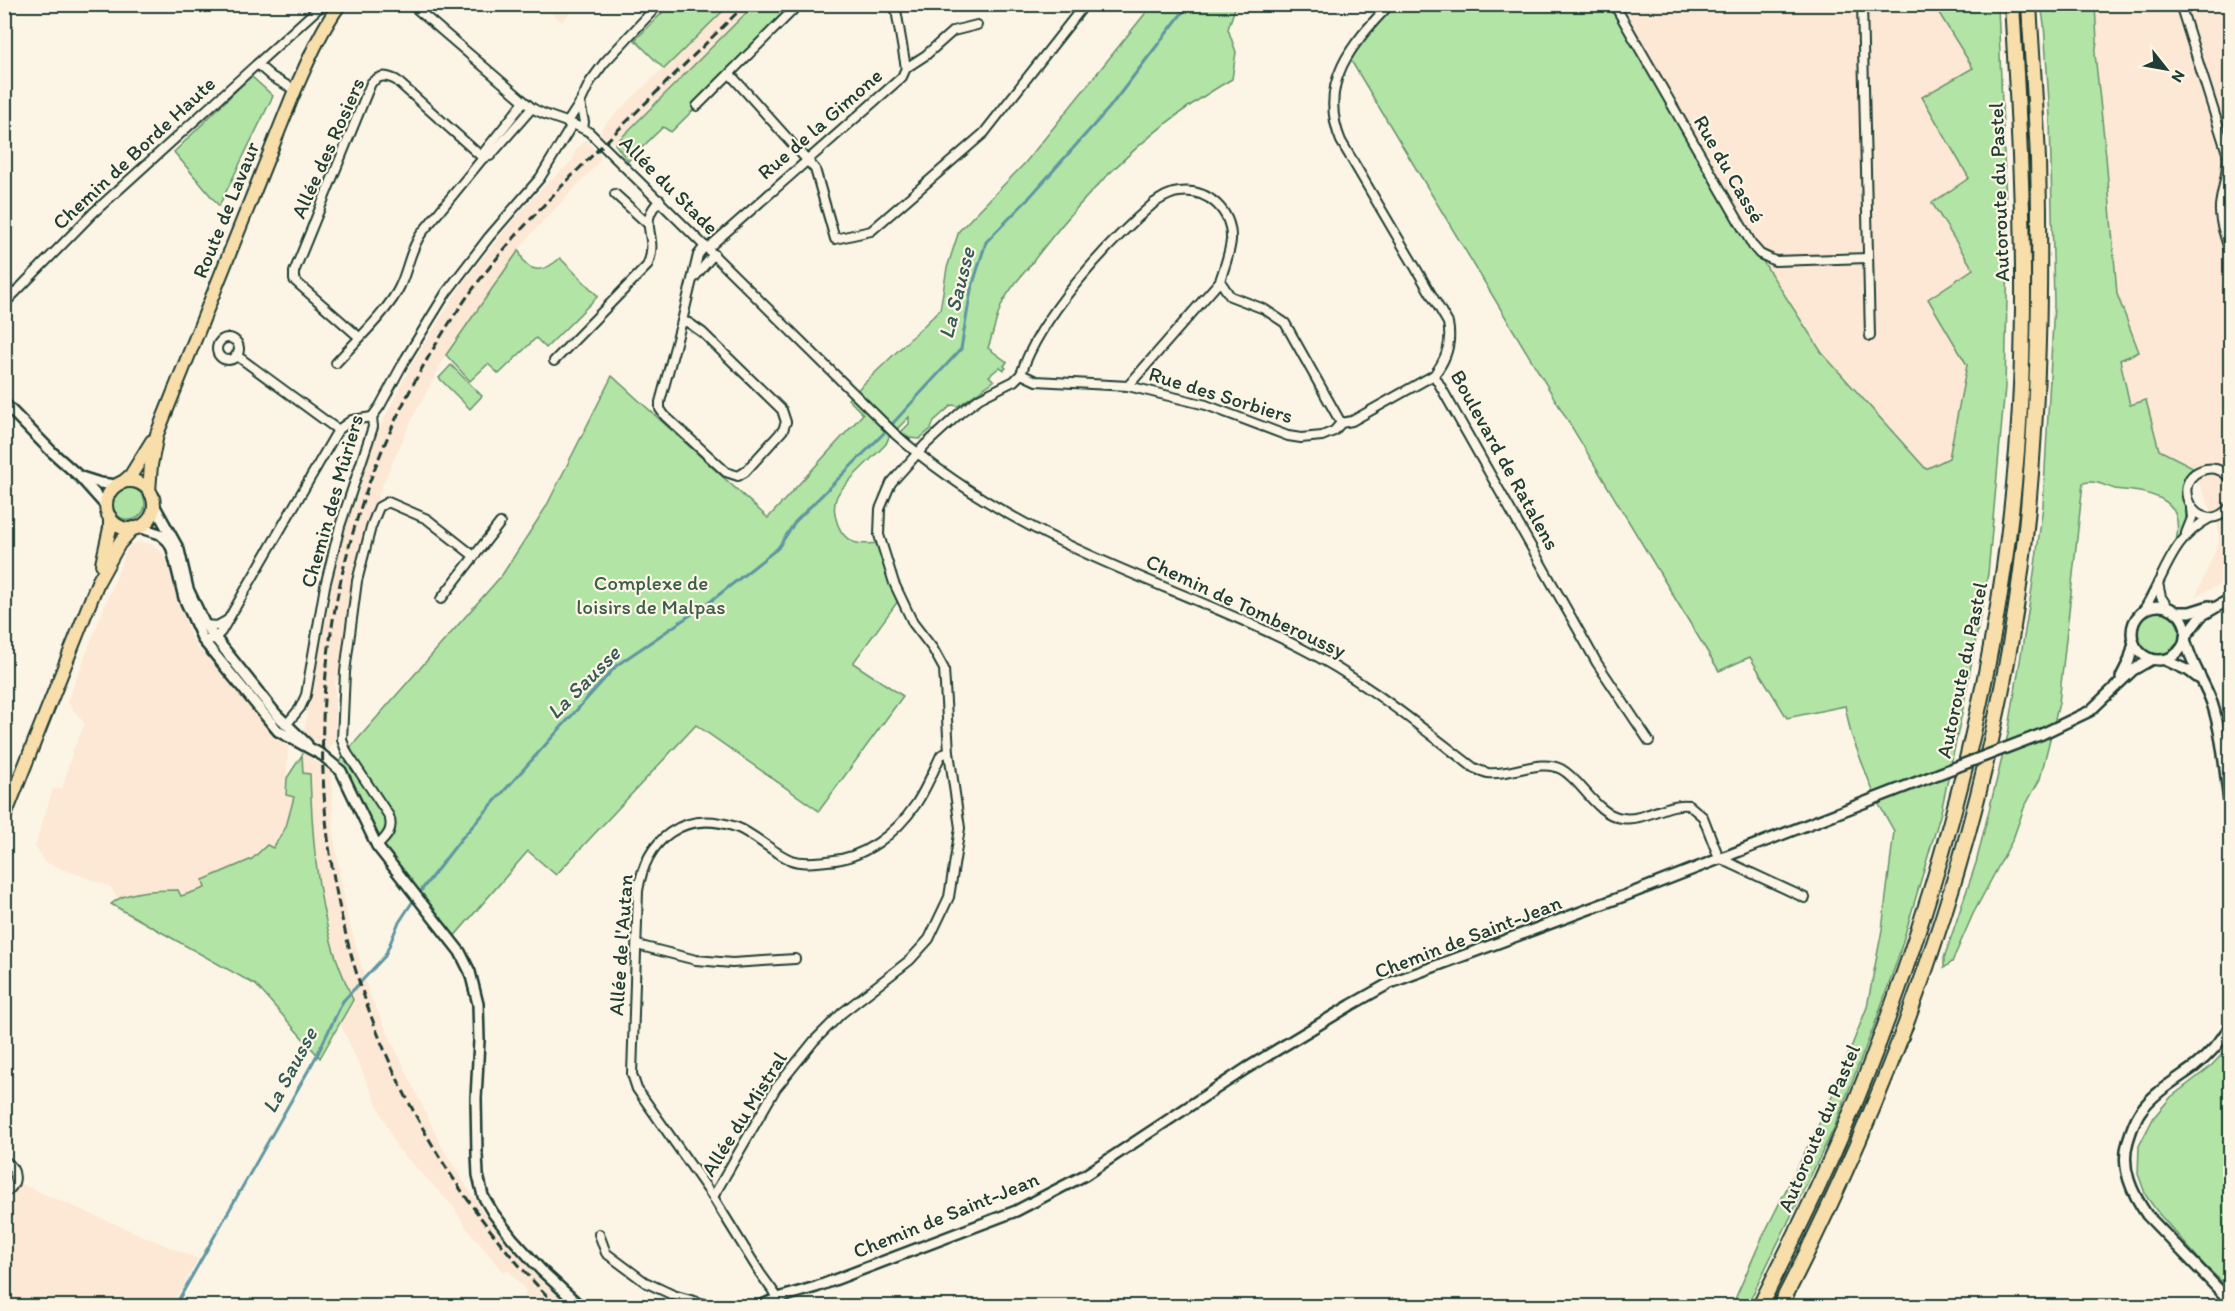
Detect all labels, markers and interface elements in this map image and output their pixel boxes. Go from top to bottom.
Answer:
north arrow [2136,39,2196,99]
street label: Rue de la Gimone [752,63,887,185]
text: N [2168,67,2189,86]
street label: Chemin de Borde Haute [47,71,220,235]
street label: Allée des Rosiers [285,74,370,222]
street label: Autoroute du Pastel [1983,102,2014,282]
street label: Rue du Cassé [1689,110,1770,227]
street label: Allée du Stade [615,130,724,239]
street label: Route de Lavaur [187,137,265,282]
water label: La Sausse [932,243,981,342]
street label: Rue des Sorbiers [1146,361,1296,428]
street label: Boulevard de Ratalens [1446,365,1565,554]
street label: Chemin des Mûriers [295,411,368,590]
street label: Chemin de Tomberoussy [1142,548,1350,663]
park label: Complexe de loisirs de Malpas [576,570,726,619]
street label: Autoroute du Pastel [1931,579,1992,760]
water label: La Sausse [541,639,627,725]
street label: Allée de l'Autan [603,873,638,1017]
street label: Chemin de Saint-Jean [1371,889,1565,984]
water label: La Sausse [256,1022,324,1118]
street label: Autoroute du Pastel [1772,1040,1865,1215]
street label: Allée du Mistral [695,1047,792,1181]
street label: Chemin de Saint-Jean [849,1166,1043,1263]

